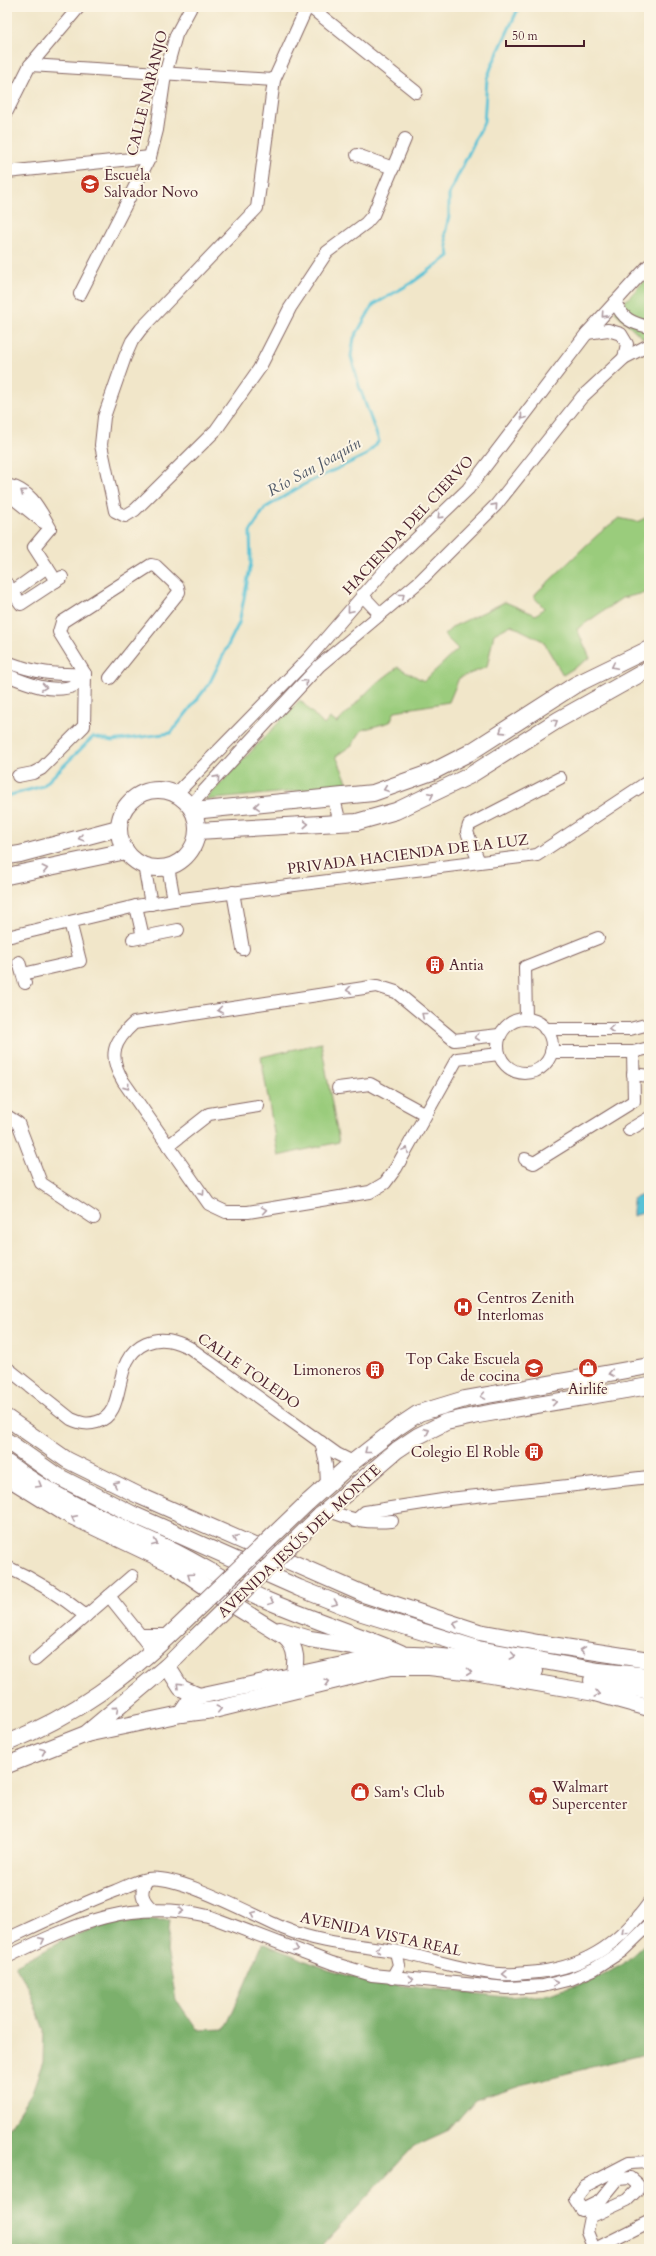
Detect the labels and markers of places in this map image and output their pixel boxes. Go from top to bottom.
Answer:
place label: Escuela Salvador Novo [104,165,198,202]
school or university icon: Escuela Salvador Novo [79,173,101,195]
building icon: Antia [424,954,446,976]
place label: Antia [449,955,484,975]
place label: Centros Zenith Interlomas [477,1288,575,1325]
hospital icon: Centros Zenith Interlomas [452,1296,474,1318]
place label: Top Cake Escuela de cocina [406,1349,521,1386]
school or university icon: Top Cake Escuela de cocina [523,1357,545,1379]
shop icon: Airlife [577,1357,599,1379]
building icon: Limoneros [364,1359,386,1381]
place label: Limoneros [293,1360,361,1380]
place label: Airlife [568,1379,608,1399]
building icon: Colegio El Roble [523,1441,545,1463]
place label: Colegio El Roble [411,1442,520,1462]
place label: Walmart Supercenter [551,1777,628,1814]
shop icon: Sam's Club [349,1781,371,1803]
place label: Sam's Club [374,1782,445,1802]
supermarket icon: Walmart Supercenter [527,1785,549,1807]

